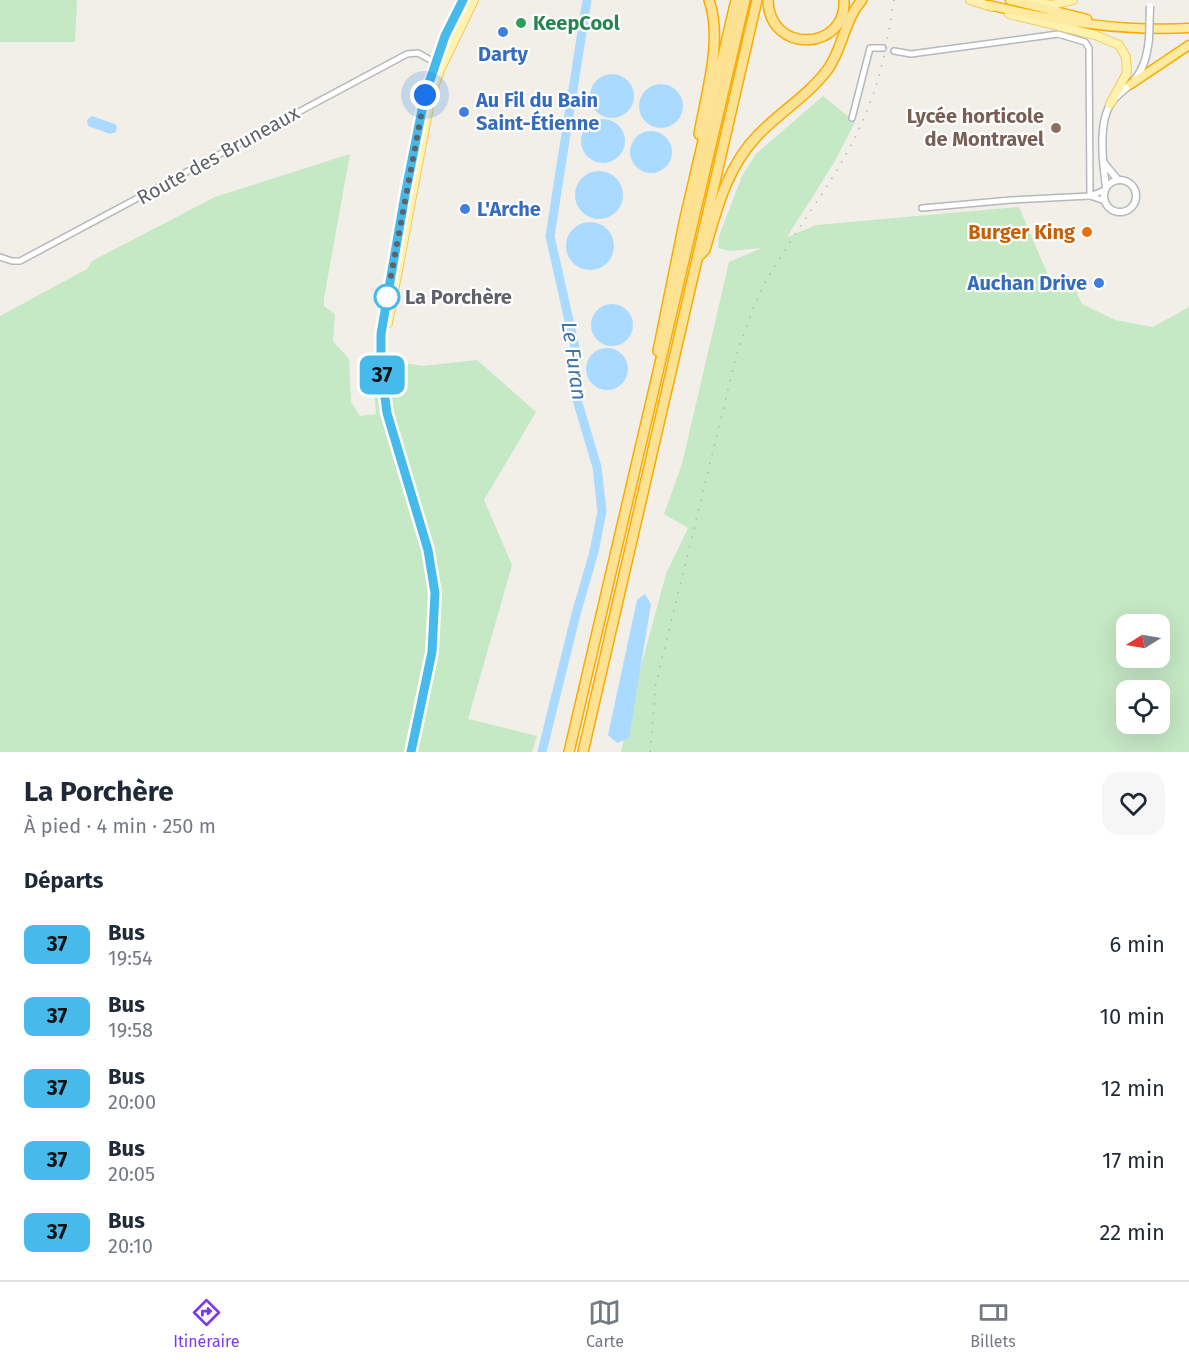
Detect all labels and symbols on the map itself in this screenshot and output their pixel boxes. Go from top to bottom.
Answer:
place label: KeepCool [533,11,620,35]
marker: KeepCool [514,16,528,30]
marker: Darty [496,25,510,39]
place label: Darty [478,42,529,66]
your location [410,80,440,110]
place label: Au Fil du Bain Saint-Étienne [475,88,599,135]
street label: Route des Bruneaux [133,100,304,210]
place label: Lycée horticole de Montravel [907,104,1044,151]
marker: Au Fil du Bain Saint-Étienne [457,105,471,119]
marker: Lycée horticole de Montravel [1049,121,1063,135]
place label: L'Arche [477,197,541,221]
marker: L'Arche [458,202,472,216]
place label: Burger King [968,220,1076,244]
marker: Burger King [1080,225,1094,239]
place label: Auchan Drive [967,271,1087,295]
marker: Auchan Drive [1092,276,1106,290]
marker: La Porchère [374,284,400,310]
place label: La Porchère [405,285,512,309]
water label: Le Furan [556,320,592,402]
line badge: 37 [355,356,409,394]
north arrow [1116,614,1170,668]

